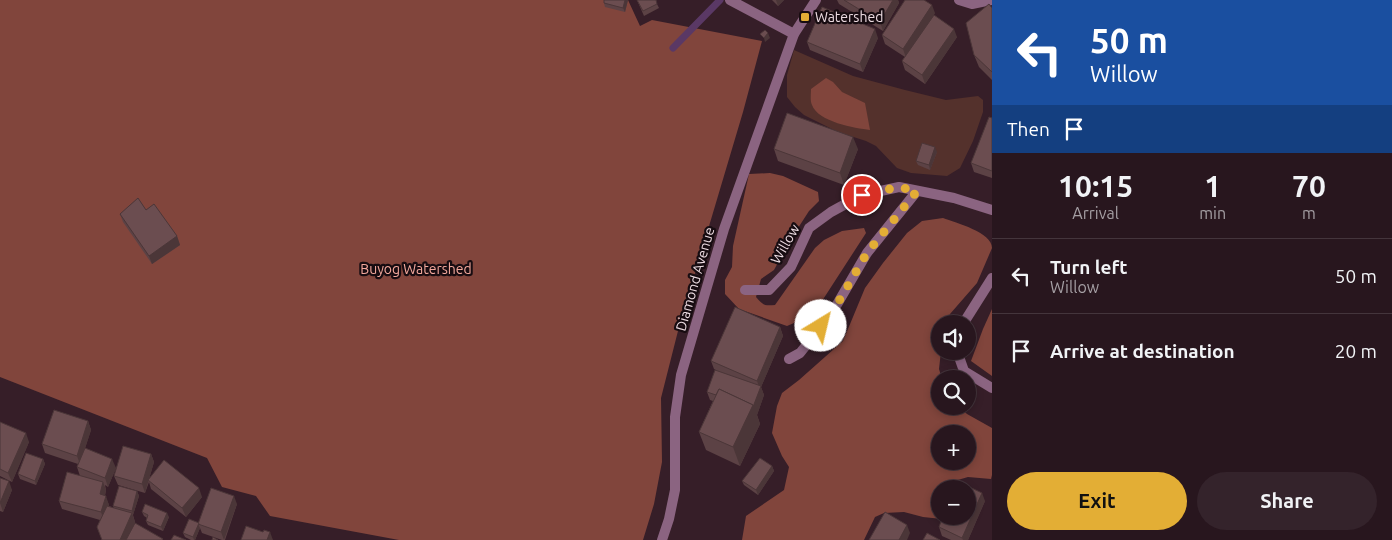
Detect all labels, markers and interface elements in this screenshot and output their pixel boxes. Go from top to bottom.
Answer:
place label: Watershed [815,9,883,25]
marker: Watershed [799,11,811,23]
icon: left [1007,20,1072,85]
text: 50 m [1090,20,1168,60]
text: Willow [1090,61,1158,86]
icon: arrive [1060,115,1088,143]
text: Then [1007,118,1050,140]
text: 10:15 [1058,169,1133,203]
text: 1 [1204,169,1221,203]
text: 70 [1292,169,1326,203]
pin [841,174,883,216]
icon: arrive [848,181,876,209]
text: Arrival [1072,204,1119,222]
text: min [1199,204,1226,222]
text: m [1302,204,1316,222]
street label: Willow [767,221,803,267]
street label: Diamond Avenue [673,225,717,333]
text: Turn left [1050,256,1128,278]
park label: Buyog Watershed [360,261,472,277]
icon: left [1007,262,1035,290]
text: 50 m [1335,265,1377,287]
text: Willow [1050,278,1099,296]
position arrow [794,299,846,351]
map controls [931,315,976,525]
button: sound [931,315,976,360]
icon: arrive [1007,337,1035,365]
text: Arrive at destination [1050,340,1235,362]
text: 20 m [1335,340,1377,362]
button: search [931,370,976,415]
button: + [931,425,976,470]
button: Exit [1007,472,1187,530]
button: Share [1197,472,1377,530]
button: − [931,480,976,525]

